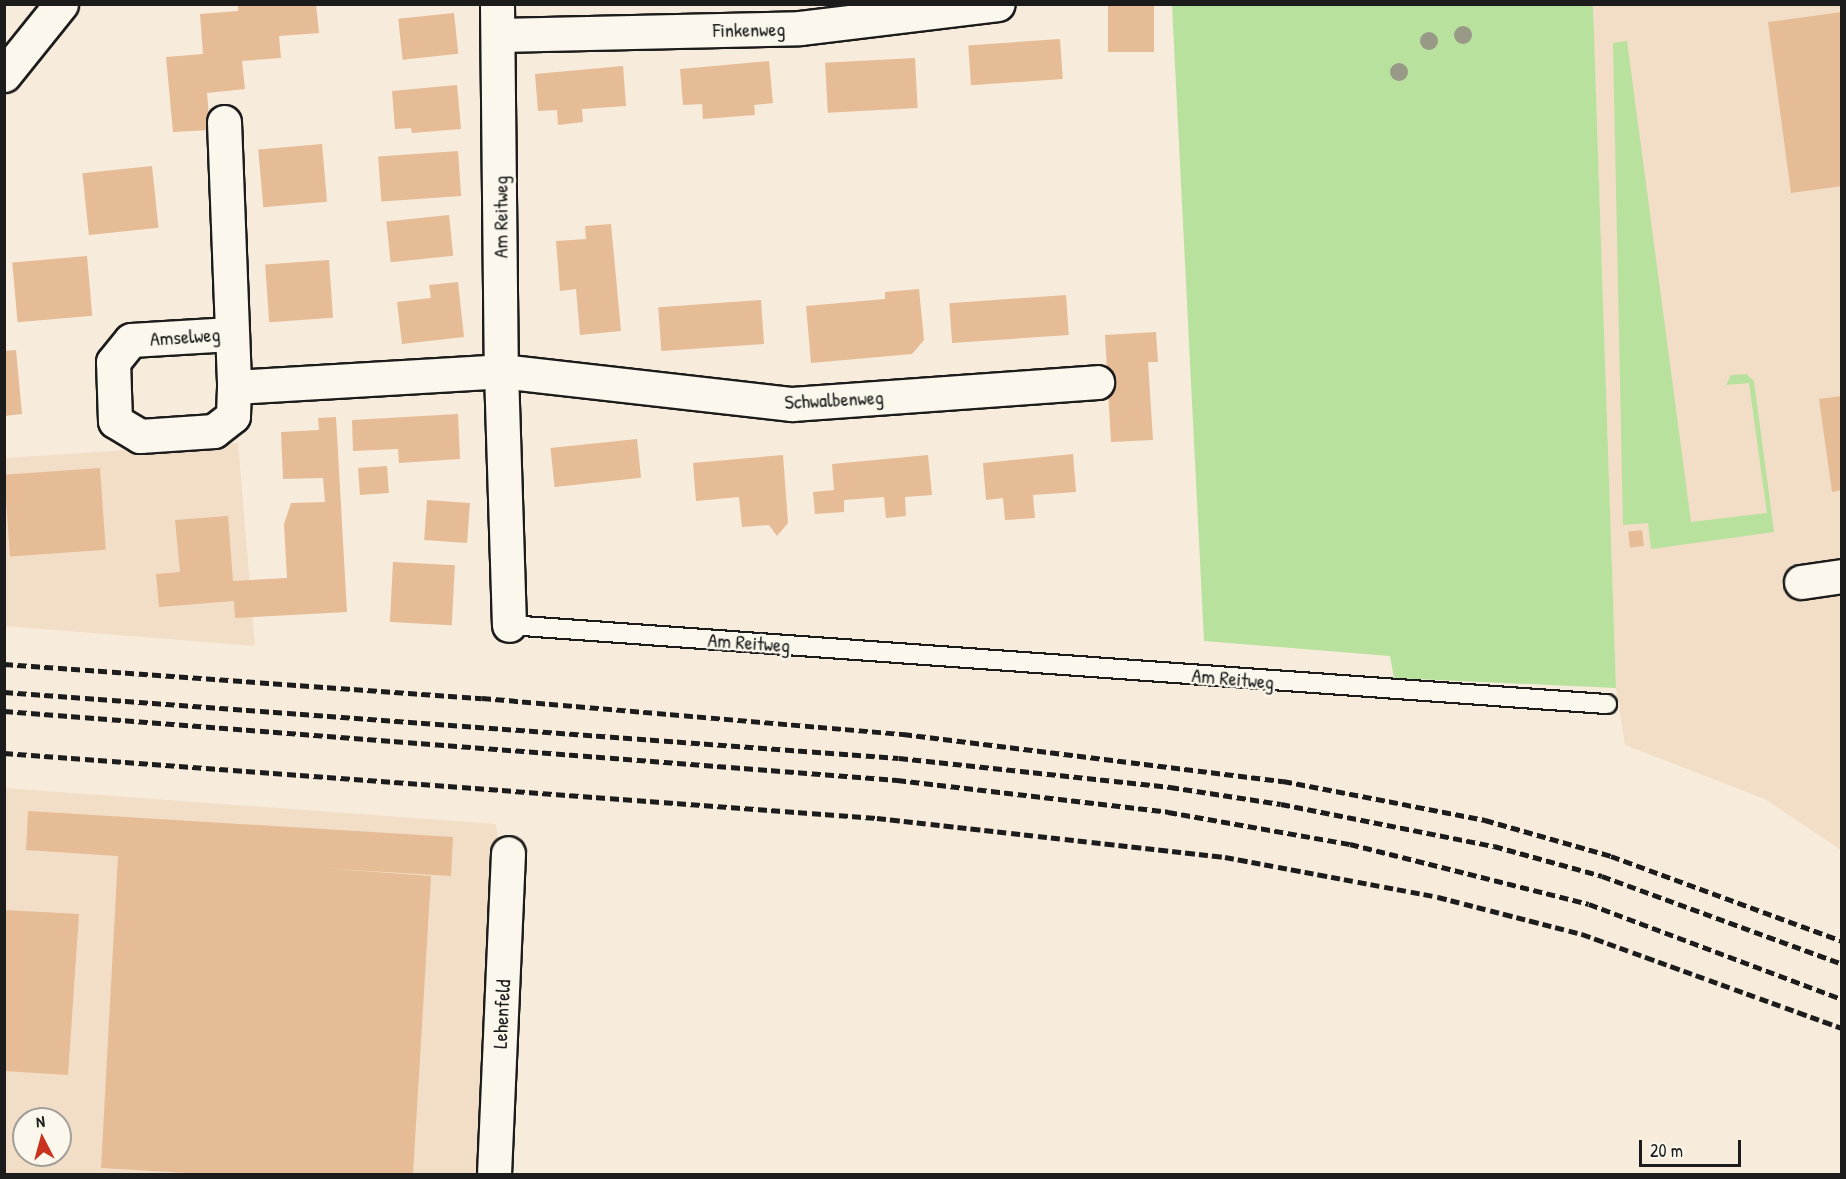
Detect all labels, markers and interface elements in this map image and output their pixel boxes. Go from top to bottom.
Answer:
street label: Finkenweg [713,16,785,42]
street label: Am Reitweg [488,176,512,258]
street label: Amselweg [149,322,221,350]
street label: Schwalbenweg [784,384,884,414]
street label: Am Reitweg [707,627,791,657]
street label: Am Reitweg [1191,662,1275,694]
street label: Lehenfeld [487,979,515,1049]
north arrow [12,1107,72,1167]
text: N [35,1110,46,1132]
scale bar [1642,1128,1744,1166]
text: 20 m [1650,1138,1683,1163]

